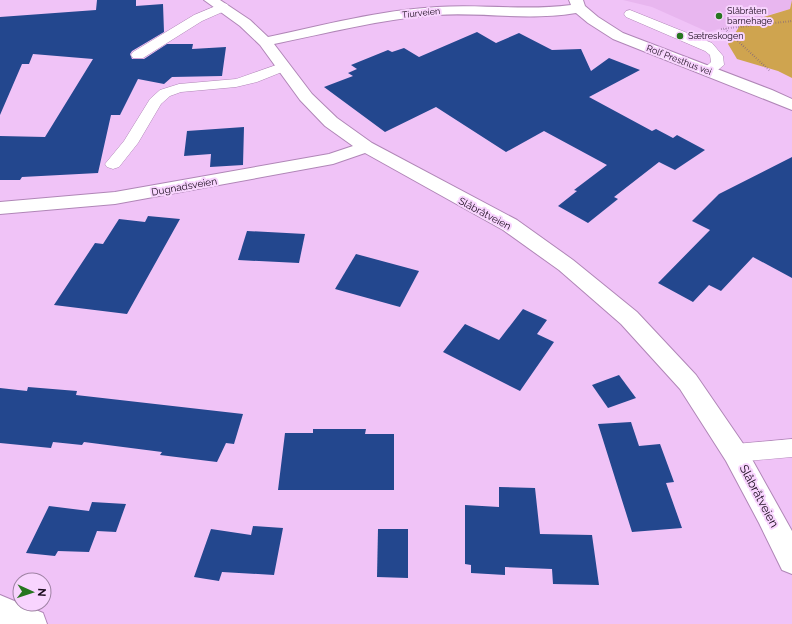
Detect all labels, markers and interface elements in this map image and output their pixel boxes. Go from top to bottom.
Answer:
street label: Tiurveien [401,6,441,20]
place label: Slåbråten barnehage [727,6,773,26]
marker: Slåbråten barnehage [714,11,724,21]
marker: Sætreskogen [675,31,685,41]
place label: Sætreskogen [688,31,743,41]
street label: Rolf Presthus vei [645,43,713,77]
street label: Dugnadsveien [150,175,218,198]
street label: Slåbråtveien [457,195,513,232]
street label: Slåbråtveien [737,462,781,530]
north arrow [12,572,52,612]
text: N [35,588,48,597]

